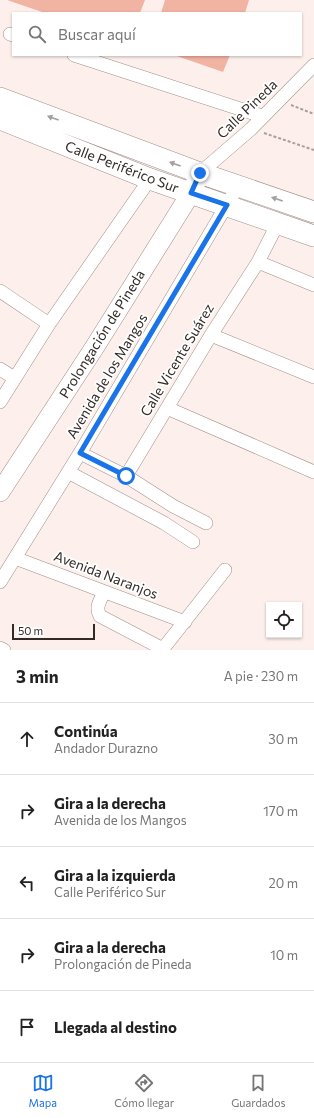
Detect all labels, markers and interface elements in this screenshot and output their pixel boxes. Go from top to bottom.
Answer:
search box [12,12,302,56]
icon: search [26,23,48,45]
text: Buscar aquí [58,25,136,43]
street label: Calle Pineda [213,76,280,142]
one-way arrow [46,115,58,121]
street label: Calle Periférico Sur [63,137,182,196]
one-way arrow [168,160,180,166]
route end [191,164,209,182]
one-way arrow [271,196,283,202]
street label: Prolongación de Pineda [55,266,148,401]
street label: Calle Vicente Suárez [136,300,217,419]
street label: Avenida de los Mangos [63,310,151,441]
route start [117,467,135,485]
street label: Avenida Naranjos [52,547,161,602]
map controls [266,602,302,638]
button: locate [266,602,302,638]
scale bar [12,622,95,641]
text: 50 m [18,624,43,637]
text: 3 min [16,666,59,687]
text: A pie · 230 m [224,668,298,684]
text: Continúa [54,722,118,740]
icon: ahead [16,728,38,750]
text: 30 m [268,731,298,747]
text: Andador Durazno [54,740,158,756]
text: Gira a la derecha [54,794,166,812]
icon: right [16,800,38,822]
text: 170 m [263,803,298,819]
text: Avenida de los Mangos [54,812,187,828]
text: Gira a la izquierda [54,866,176,884]
icon: left [16,872,38,894]
text: 20 m [269,875,298,891]
text: Calle Periférico Sur [54,884,166,900]
text: Gira a la derecha [54,938,166,956]
icon: right [16,944,38,966]
text: 10 m [270,947,298,963]
text: Prolongación de Pineda [54,956,192,972]
icon: arrive [16,1016,38,1038]
text: Llegada al destino [54,1018,177,1036]
tab: Mapa [29,1072,57,1109]
tab: Cómo llegar [114,1072,174,1109]
tab: Guardados [231,1072,285,1109]

